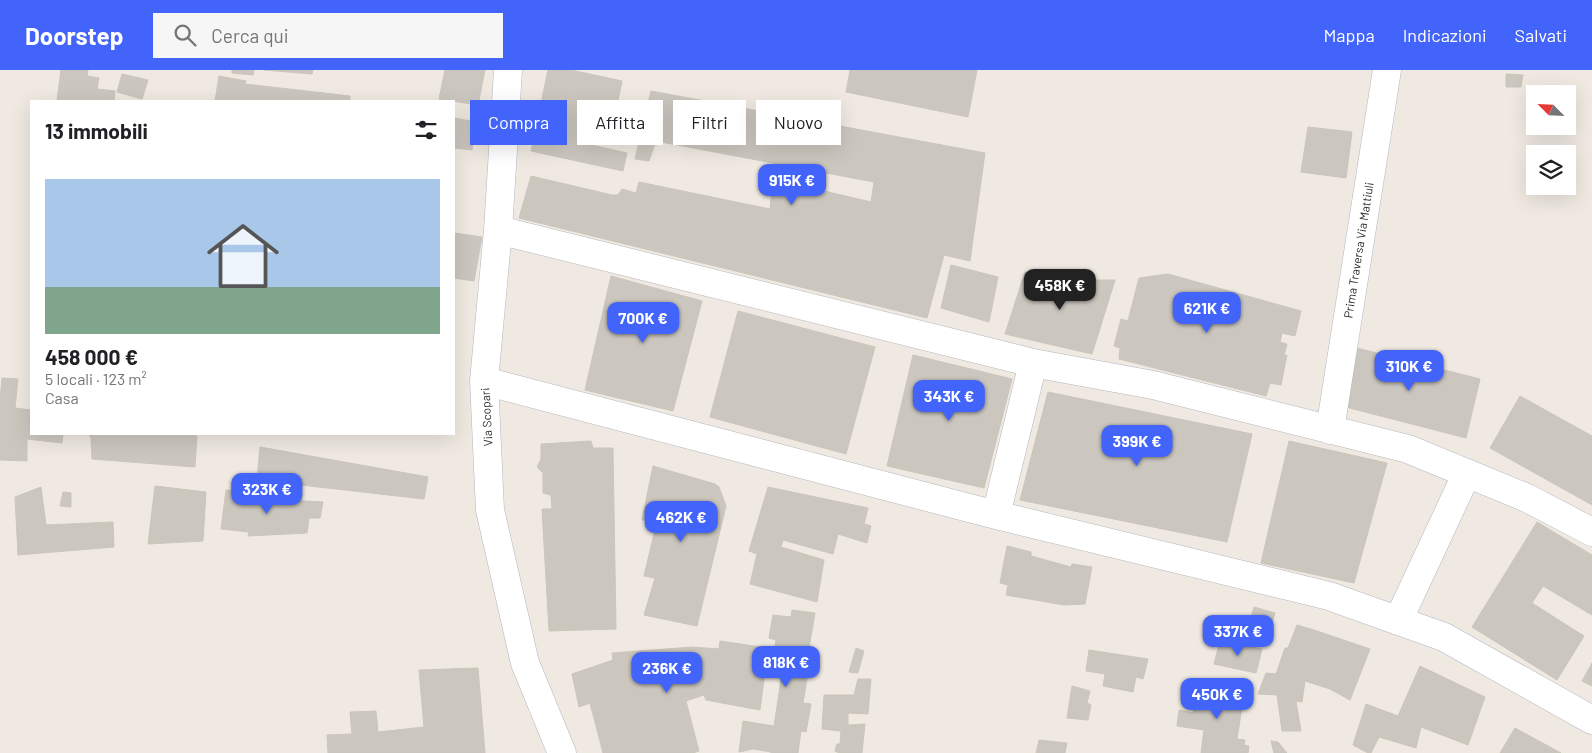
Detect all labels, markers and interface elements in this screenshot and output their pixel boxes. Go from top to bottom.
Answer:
search box [153,13,503,58]
text: Doorstep [25,21,123,50]
icon: search [171,21,199,49]
text: Cerca qui [211,24,289,47]
text: Mappa [1324,24,1375,46]
text: Indicazioni [1403,24,1487,46]
text: Salvati [1515,24,1567,46]
north arrow [1526,85,1576,135]
map controls [1526,85,1576,195]
chip: Compra [470,100,567,145]
chip: Affitta [577,100,663,145]
chip: Filtri [673,100,746,145]
chip: Nuovo [756,100,841,145]
icon: filters [412,116,440,144]
text: 13 immobili [45,118,148,143]
button: layers [1526,145,1576,195]
pin: 915K € [751,164,833,206]
text: 915K € [769,170,815,189]
street label: Prima Traversa Via Mattiuli [1340,181,1376,319]
icon: home [198,211,288,301]
pin: 458K € [1019,268,1101,311]
text: 458K € [1035,275,1085,294]
pin: 621K € [1166,292,1248,334]
text: 621K € [1184,298,1230,317]
pin: 700K € [602,302,684,344]
text: 700K € [618,308,668,327]
text: 458 000 € [45,344,138,369]
pin: 310K € [1368,350,1450,392]
text: 310K € [1386,356,1432,375]
text: 5 locali · 123 m² [45,369,147,388]
pin: 343K € [908,380,990,422]
text: 343K € [924,386,974,405]
street label: Via Scopari [477,387,495,447]
text: Casa [45,388,79,407]
pin: 399K € [1096,424,1178,467]
text: 399K € [1113,431,1162,450]
pin: 323K € [226,472,308,515]
text: 323K € [242,479,292,498]
pin: 462K € [640,500,722,543]
text: 462K € [656,507,706,526]
pin: 337K € [1197,614,1279,657]
text: 337K € [1214,621,1262,640]
pin: 818K € [745,646,827,688]
pin: 236K € [626,652,708,694]
text: 818K € [763,652,809,671]
text: 236K € [642,658,692,677]
pin: 450K € [1176,678,1258,720]
text: 450K € [1192,684,1242,703]

